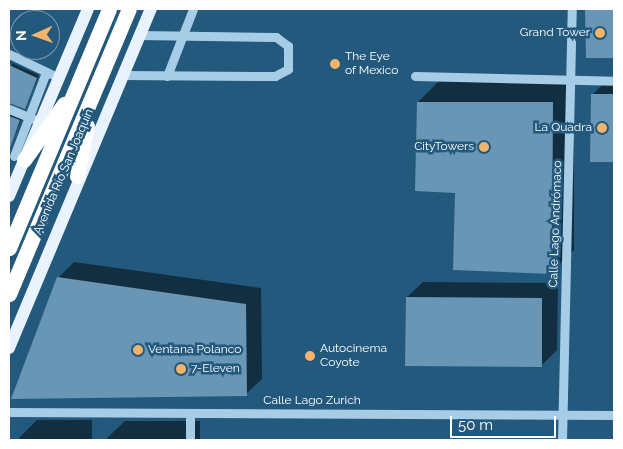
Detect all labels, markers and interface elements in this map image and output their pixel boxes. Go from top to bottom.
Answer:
north arrow [10,10,60,60]
place label: Grand Tower [519,26,590,40]
marker: Grand Tower [594,27,606,39]
text: N [13,30,29,41]
place label: The Eye of Mexico [345,50,399,78]
marker: The Eye of Mexico [329,58,341,70]
street label: Avenida Río San Joaquín [31,107,97,237]
place label: La Quadra [535,121,592,135]
marker: La Quadra [596,122,608,134]
place label: CityTowers [414,140,474,154]
marker: CityTowers [478,141,490,153]
street label: Calle Lago Andrómaco [547,160,565,288]
place label: Autocinema Coyote [320,342,387,370]
place label: Ventana Polanco [148,343,241,357]
marker: Ventana Polanco [132,344,144,356]
marker: Autocinema Coyote [304,350,316,362]
place label: 7-Eleven [191,362,240,376]
marker: 7-Eleven [175,363,187,375]
street label: Calle Lago Zurich [263,394,361,408]
scale bar [453,406,559,438]
text: 50 m [458,416,493,434]

